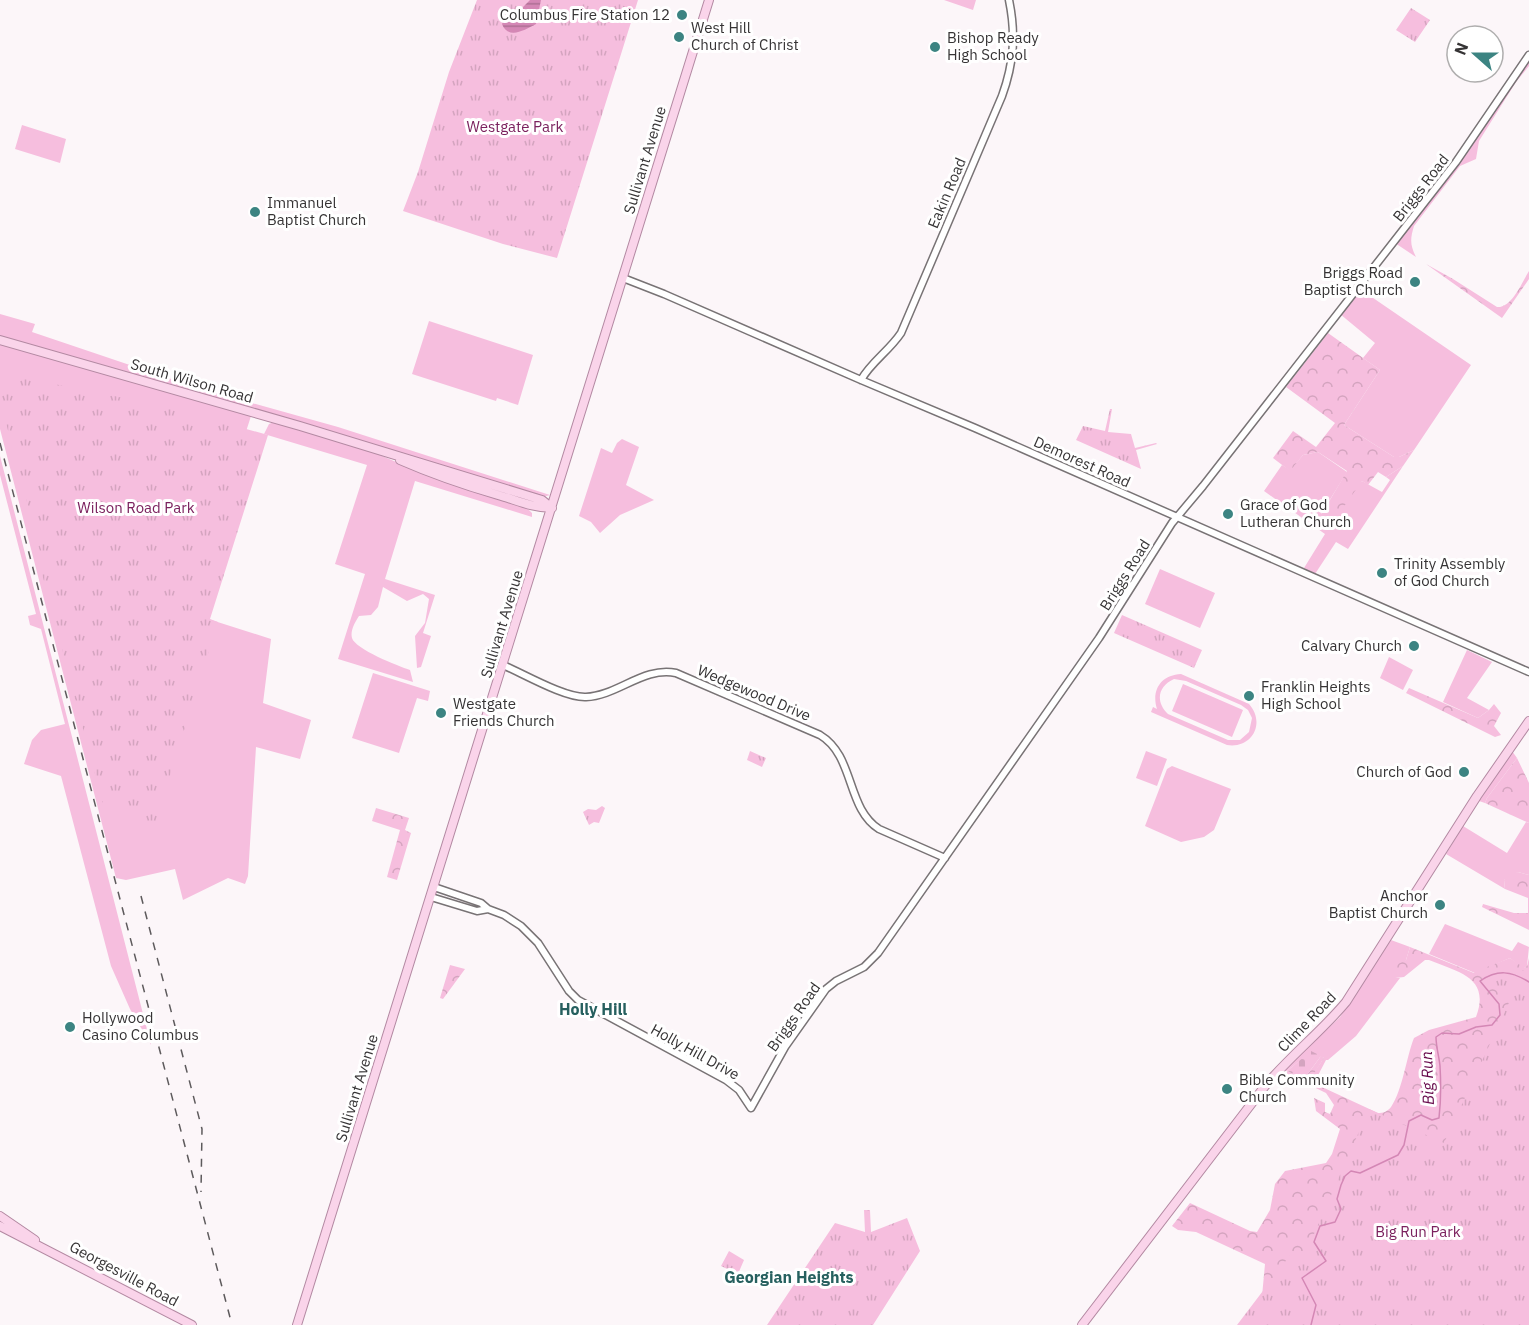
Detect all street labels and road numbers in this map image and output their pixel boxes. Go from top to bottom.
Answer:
street label: Sullivant Avenue [619,104,670,216]
street label: Briggs Road [1388,150,1453,225]
street label: Eakin Road [923,155,970,231]
street label: South Wilson Road [129,354,256,407]
street label: Demorest Road [1031,432,1134,491]
street label: Briggs Road [1095,536,1154,614]
street label: Sullivant Avenue [476,568,527,680]
street label: Wedgewood Drive [695,660,814,725]
street label: Briggs Road [763,978,824,1055]
street label: Clime Road [1273,988,1340,1056]
street label: Holly Hill Drive [647,1019,743,1084]
street label: Sullivant Avenue [331,1032,382,1144]
street label: Georgesville Road [66,1237,182,1310]

